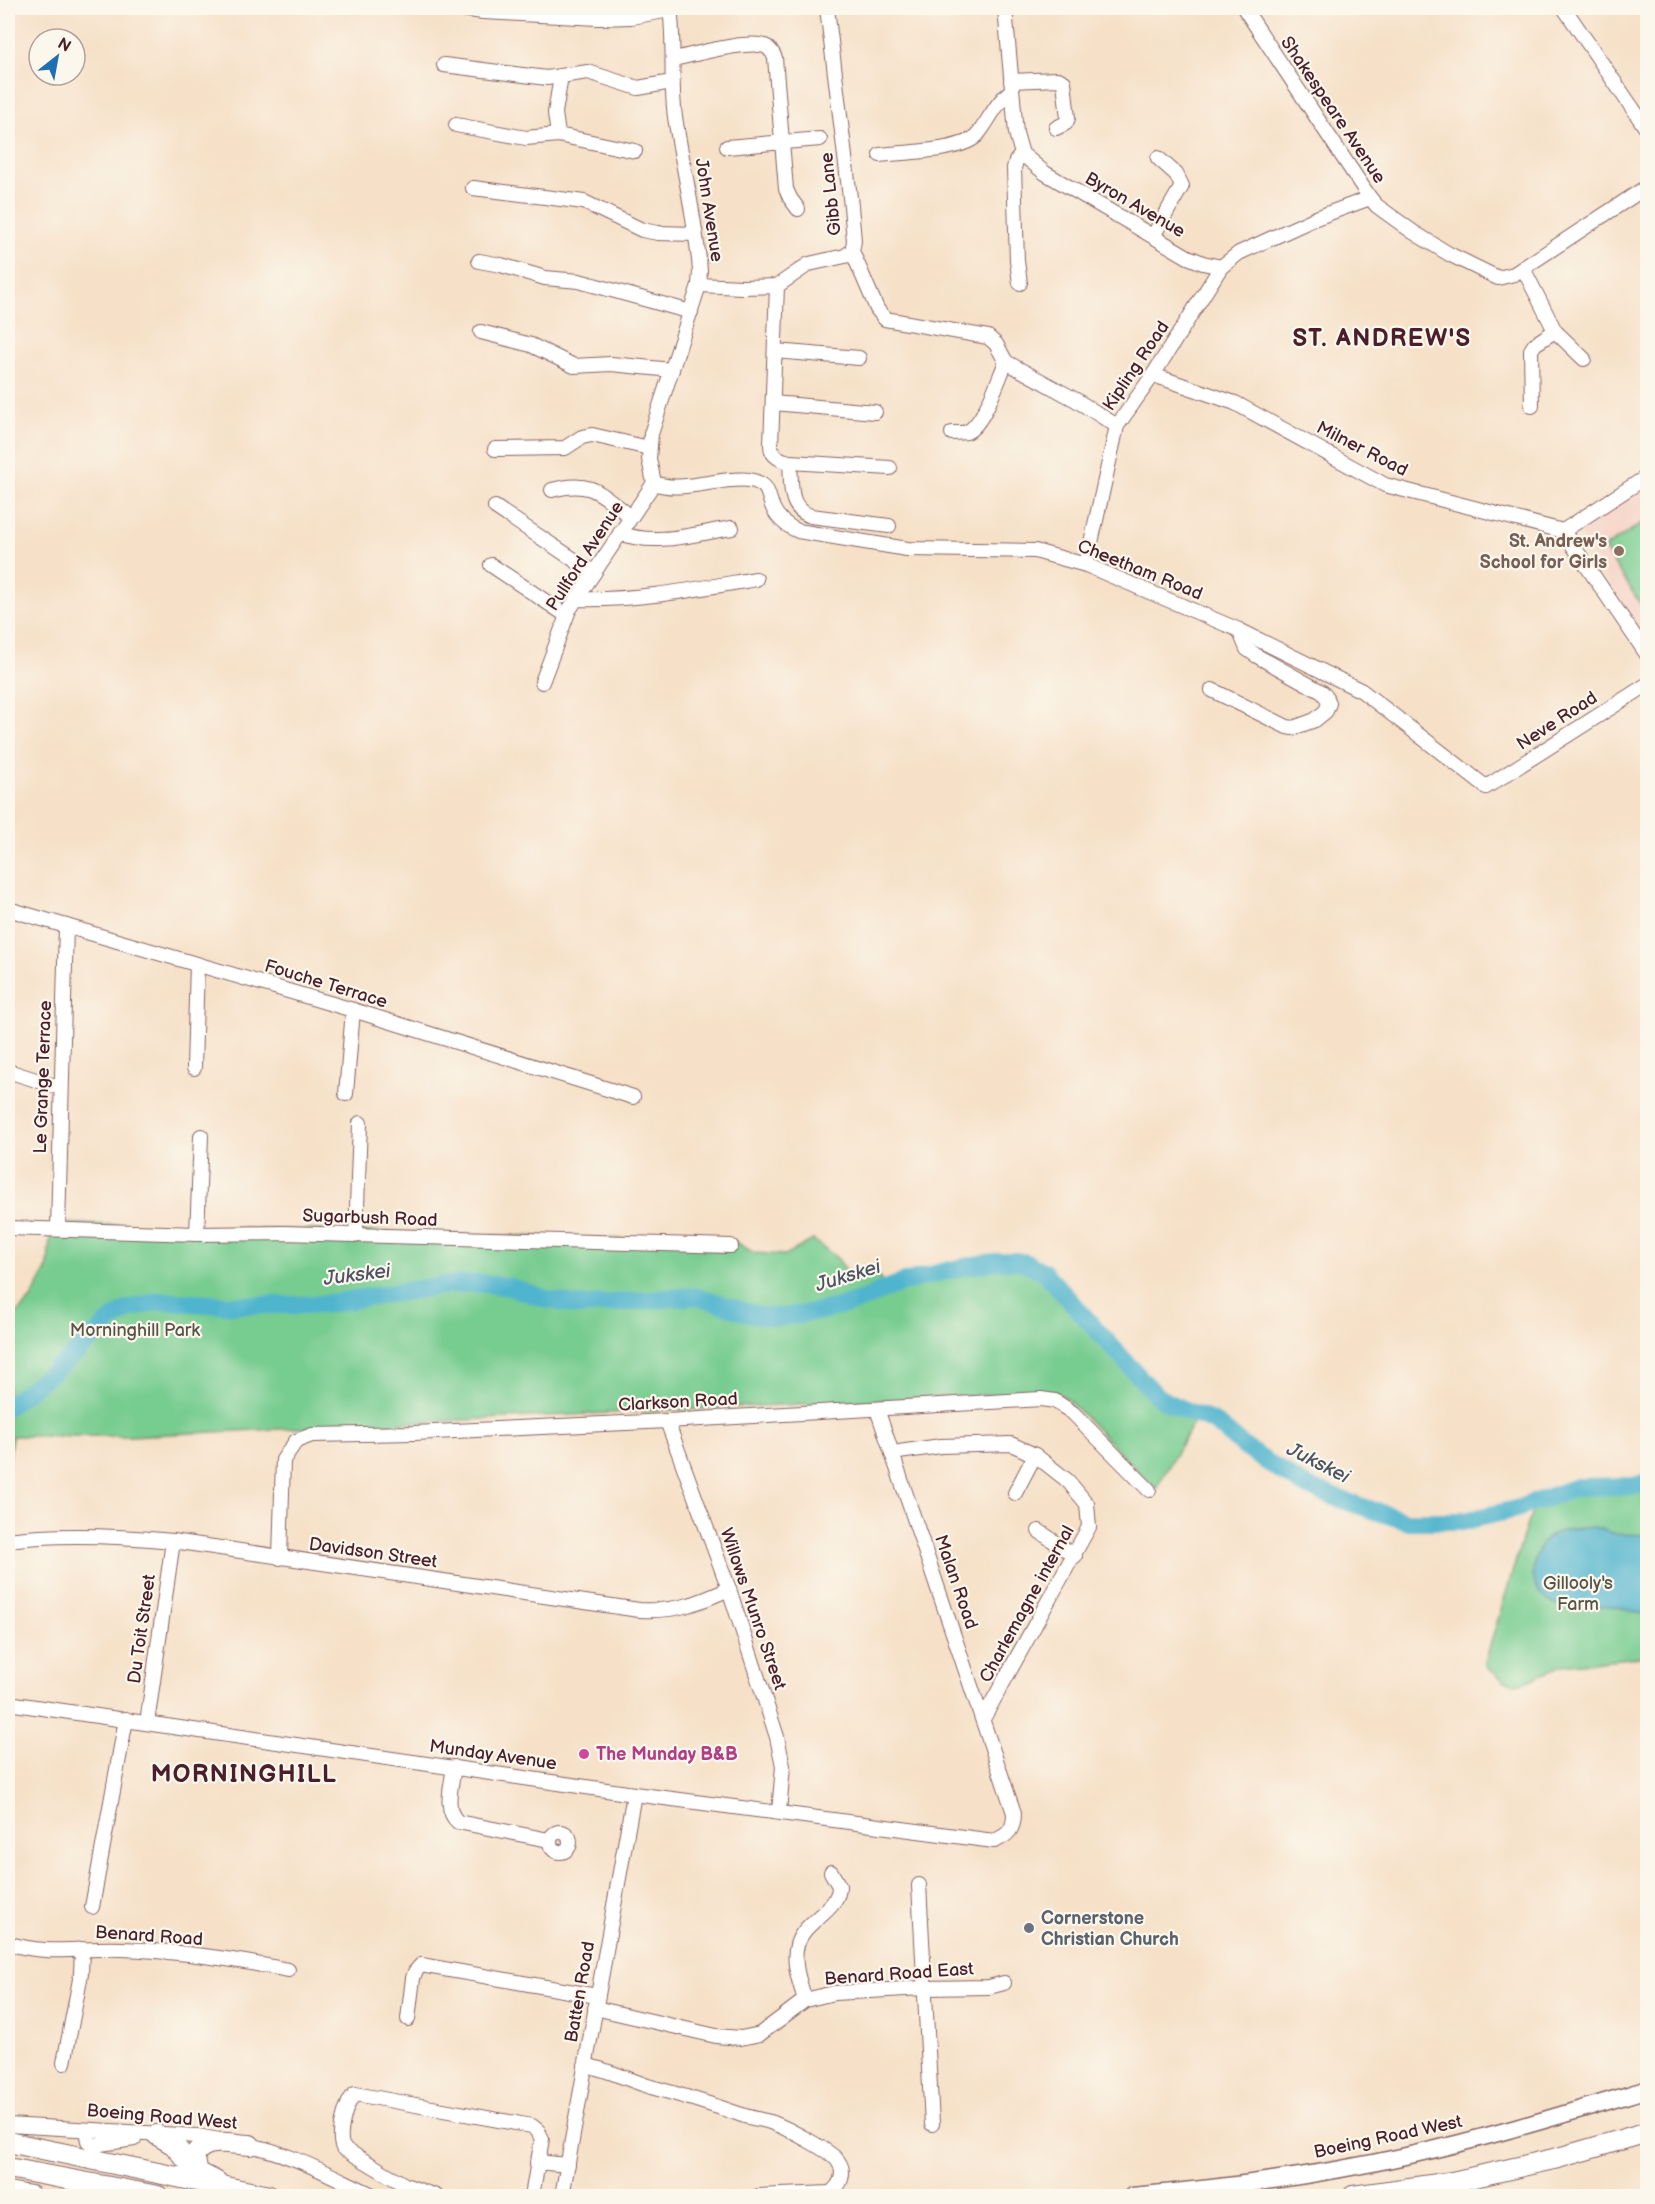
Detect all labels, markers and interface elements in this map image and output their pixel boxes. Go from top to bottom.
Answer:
north arrow [27,27,87,87]
street label: Shakespeare Avenue [1276,33,1390,188]
text: N [54,34,74,57]
street label: Gibb Lane [816,151,846,237]
street label: John Avenue [690,157,728,264]
street label: Byron Avenue [1081,168,1189,242]
street label: Kipling Road [1098,317,1174,415]
district label: ST. ANDREW'S [1292,324,1472,353]
street label: Milner Road [1313,417,1411,481]
street label: Pullford Avenue [542,497,628,615]
place label: St. Andrew's School for Girls [1480,531,1607,573]
street label: Cheetham Road [1074,535,1206,605]
marker: St. Andrew's School for Girls [1612,544,1626,558]
street label: Neve Road [1513,687,1601,755]
street label: Fouche Terrace [262,955,390,1013]
street label: Le Grange Terrace [30,1000,56,1154]
street label: Sugarbush Road [302,1205,438,1231]
water label: Jukskei [812,1254,885,1298]
water label: Jukskei [321,1259,393,1291]
park label: Morninghill Park [70,1320,200,1341]
street label: Clarkson Road [618,1388,738,1416]
water label: Jukskei [1282,1437,1355,1490]
street label: Charlemagne internal [975,1522,1079,1686]
street label: Willows Munro Street [715,1525,791,1693]
street label: Malan Road [930,1532,982,1632]
street label: Davidson Street [307,1534,439,1572]
street label: Du Toit Street [124,1572,160,1685]
park label: Gillooly's Farm [1543,1573,1613,1615]
street label: Munday Avenue [428,1736,558,1774]
place label: The Munday B&B [596,1744,738,1765]
marker: The Munday B&B [577,1747,591,1761]
district label: MORNINGHILL [151,1760,337,1789]
place label: Cornerstone Christian Church [1041,1908,1179,1950]
marker: Cornerstone Christian Church [1022,1921,1036,1935]
street label: Benard Road [94,1922,204,1950]
street label: Batten Road [561,1940,599,2044]
street label: Benard Road East [824,1958,975,1990]
street label: Boeing Road West [86,2100,239,2134]
street label: Boeing Road West [1312,2111,1464,2163]

